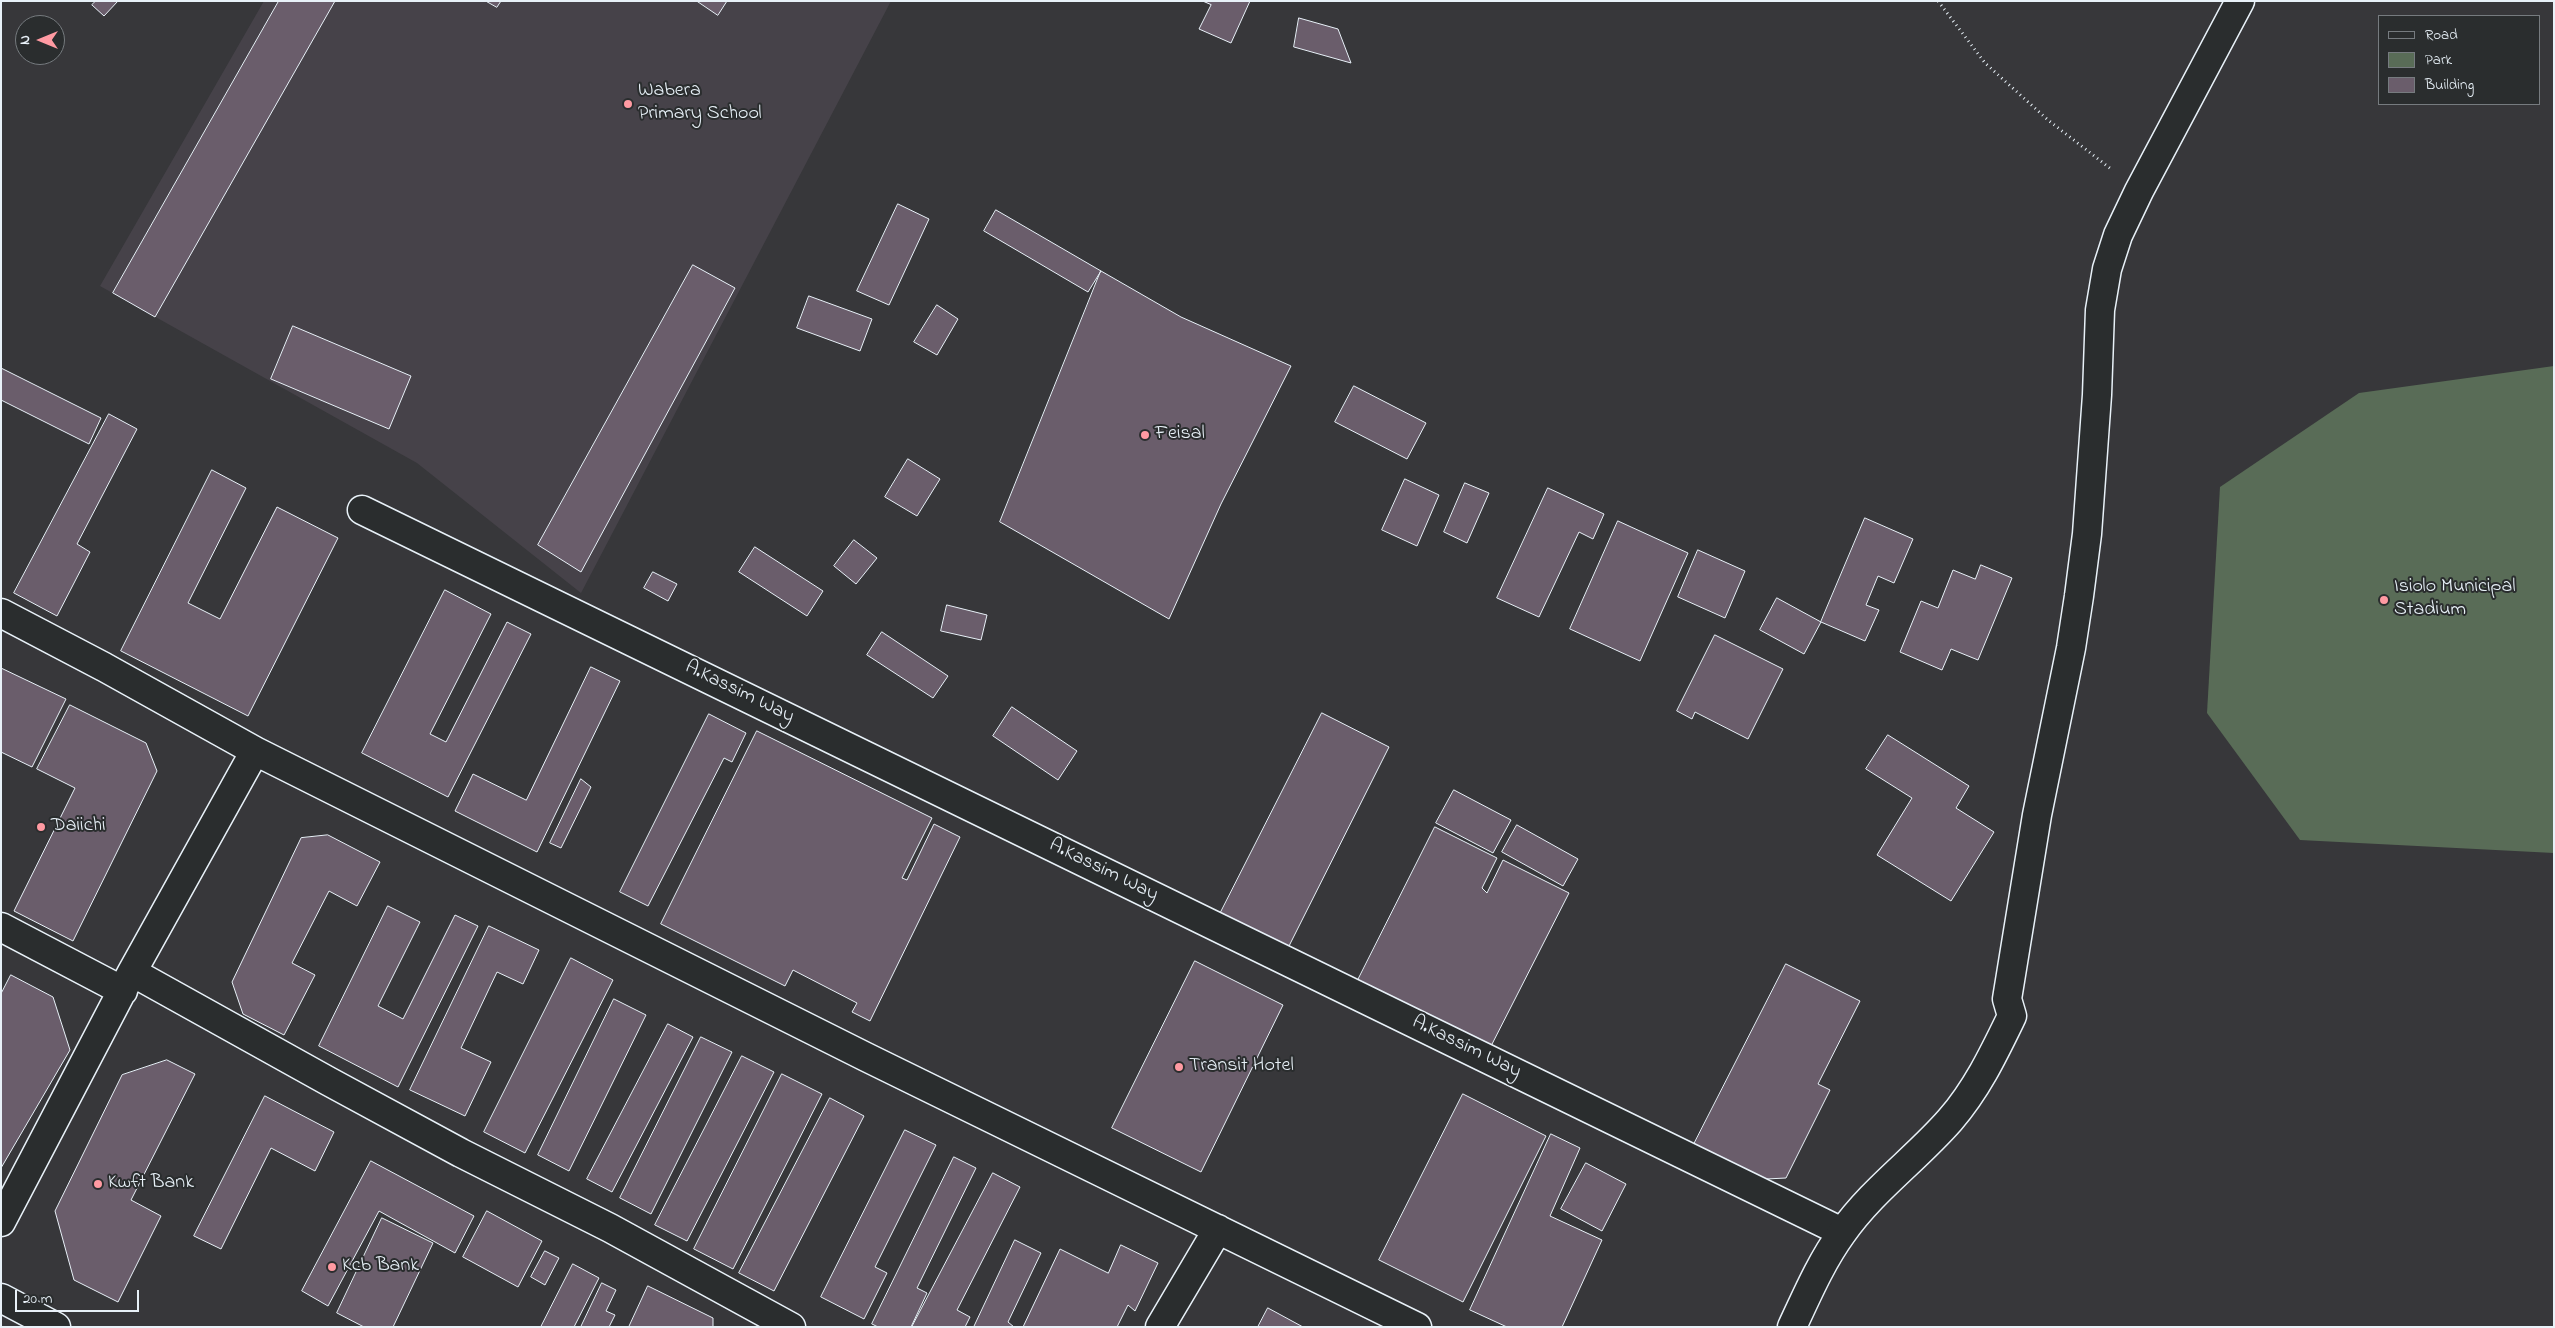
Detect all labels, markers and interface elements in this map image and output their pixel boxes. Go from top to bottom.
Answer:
north arrow [15,15,65,65]
legend [2378,15,2540,105]
text: Road [2425,24,2458,46]
text: N [15,35,36,45]
text: Park [2425,49,2452,71]
text: Building [2425,74,2474,96]
place label: Wabera Primary School [638,80,762,127]
marker: Wabera Primary School [622,98,634,110]
place label: Feisal [1155,423,1205,447]
marker: Feisal [1139,429,1151,441]
place label: Isiolo Municipal Stadium [2394,576,2516,623]
marker: Isiolo Municipal Stadium [2378,594,2390,606]
street label: A.Kassim Way [680,656,798,730]
place label: Daiichi [51,815,106,839]
marker: Daiichi [35,821,47,833]
street label: A.Kassim Way [1044,834,1162,908]
street label: A.Kassim Way [1407,1011,1525,1085]
place label: Transit Hotel [1189,1055,1294,1079]
marker: Transit Hotel [1173,1061,1185,1073]
place label: Kwft Bank [108,1172,194,1196]
marker: Kwft Bank [92,1178,104,1190]
place label: Kcb Bank [342,1255,419,1279]
marker: Kcb Bank [326,1261,338,1273]
scale bar [18,1280,141,1312]
text: 20 m [23,1288,52,1310]

